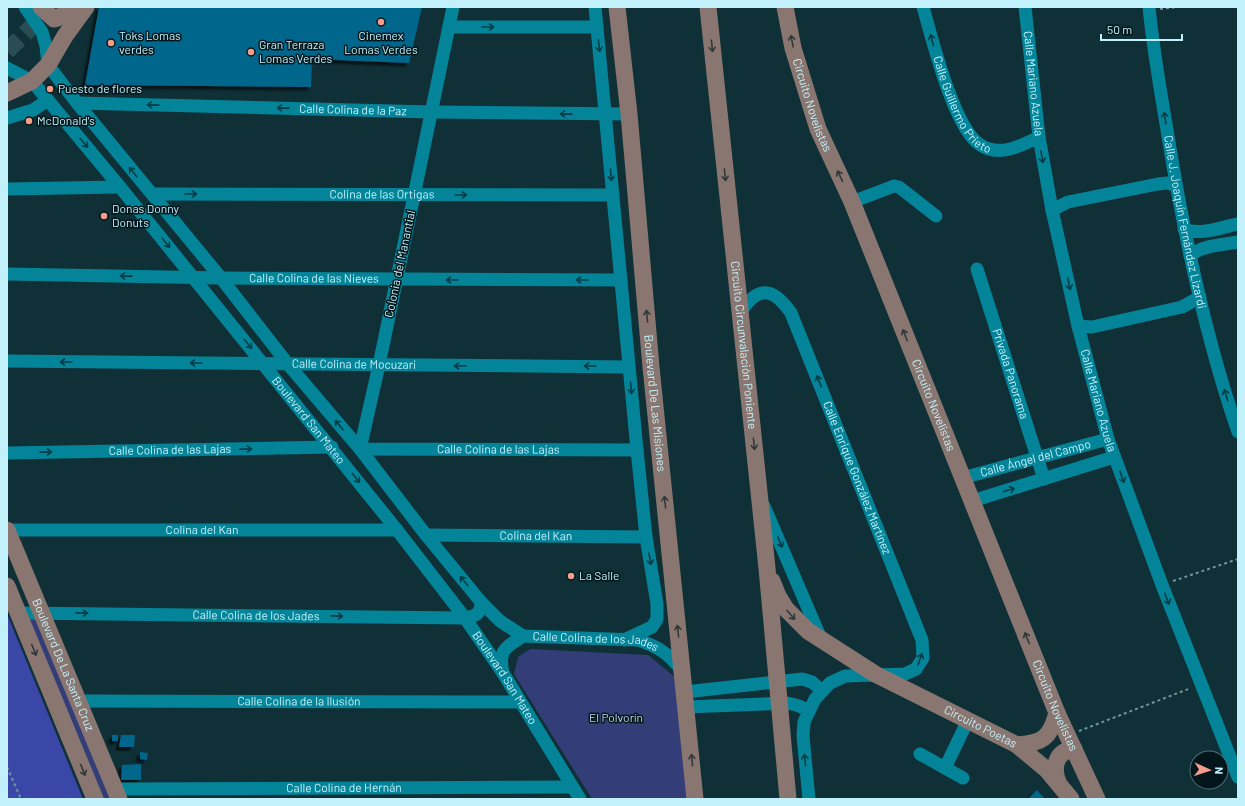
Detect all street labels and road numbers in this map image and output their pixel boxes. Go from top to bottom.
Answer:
street label: Calle Mariano Azuela [1022,30,1047,137]
street label: Calle Guillermo Prieto [931,54,993,155]
street label: Circuito Novelistas [791,56,836,154]
street label: Calle Colina de la Paz [299,101,407,117]
street label: Calle J. Joaquín Fernández Lizardi [1162,134,1210,310]
street label: Colina de las Ortigas [330,186,435,201]
street label: Colonia del Manantial [381,209,417,319]
street label: Circuito Circunvalación Poniente [729,260,760,430]
street label: Calle Colina de las Nieves [249,270,379,285]
street label: Privada Panorama [990,327,1032,420]
street label: Boulevard De Las Misiones [642,334,670,472]
street label: Calle Mariano Azuela [1078,347,1120,453]
street label: Calle Colina de Mocuzari [292,356,416,371]
street label: Circuito Novelistas [910,357,959,453]
street label: Boulevard San Mateo [270,373,349,466]
street label: Calle Enrique González Martínez [821,399,895,556]
street label: Calle Ángel del Campo [978,436,1092,479]
street label: Calle Colina de las Lajas [108,441,232,457]
street label: Calle Colina de las Lajas [437,441,560,456]
street label: Colina del Kan [166,522,238,536]
street label: Colina del Kan [500,528,572,542]
street label: Boulevard De La Santa Cruz [30,596,98,733]
street label: Calle Colina de los Jades [192,607,320,622]
street label: Boulevard San Mateo [470,628,541,727]
street label: Calle Colina de los Jades [532,628,662,654]
street label: Circuito Novelistas [1030,658,1082,753]
street label: Calle Colina de la Ilusión [237,693,361,708]
street label: Circuito Poetas [942,702,1020,750]
street label: Calle Colina de Hernán [286,780,402,794]

